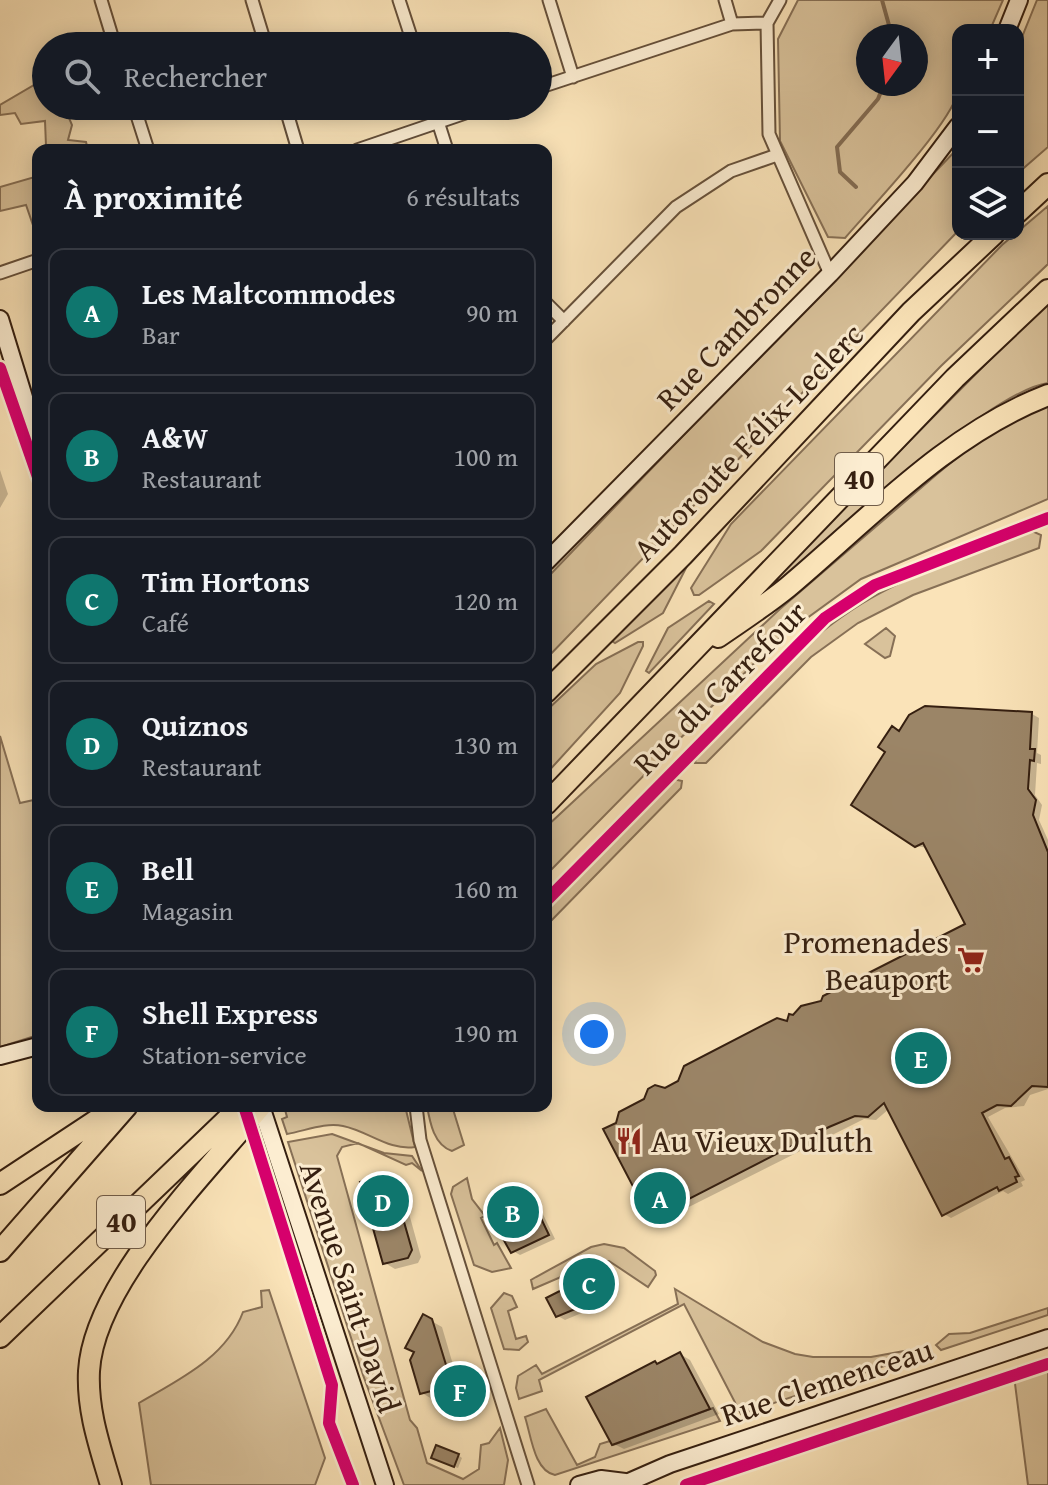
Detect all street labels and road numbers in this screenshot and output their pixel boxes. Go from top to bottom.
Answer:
street label: Rue Cambronne [645,235,827,421]
street label: Autoroute Félix-Leclerc [621,312,874,571]
road number: 40 [835,453,883,505]
street label: Rue du Carrefour [622,590,817,785]
street label: Avenue Saint-David [291,1157,409,1417]
road number: 40 [97,1196,145,1248]
street label: Rue Clemenceau [715,1325,939,1438]

